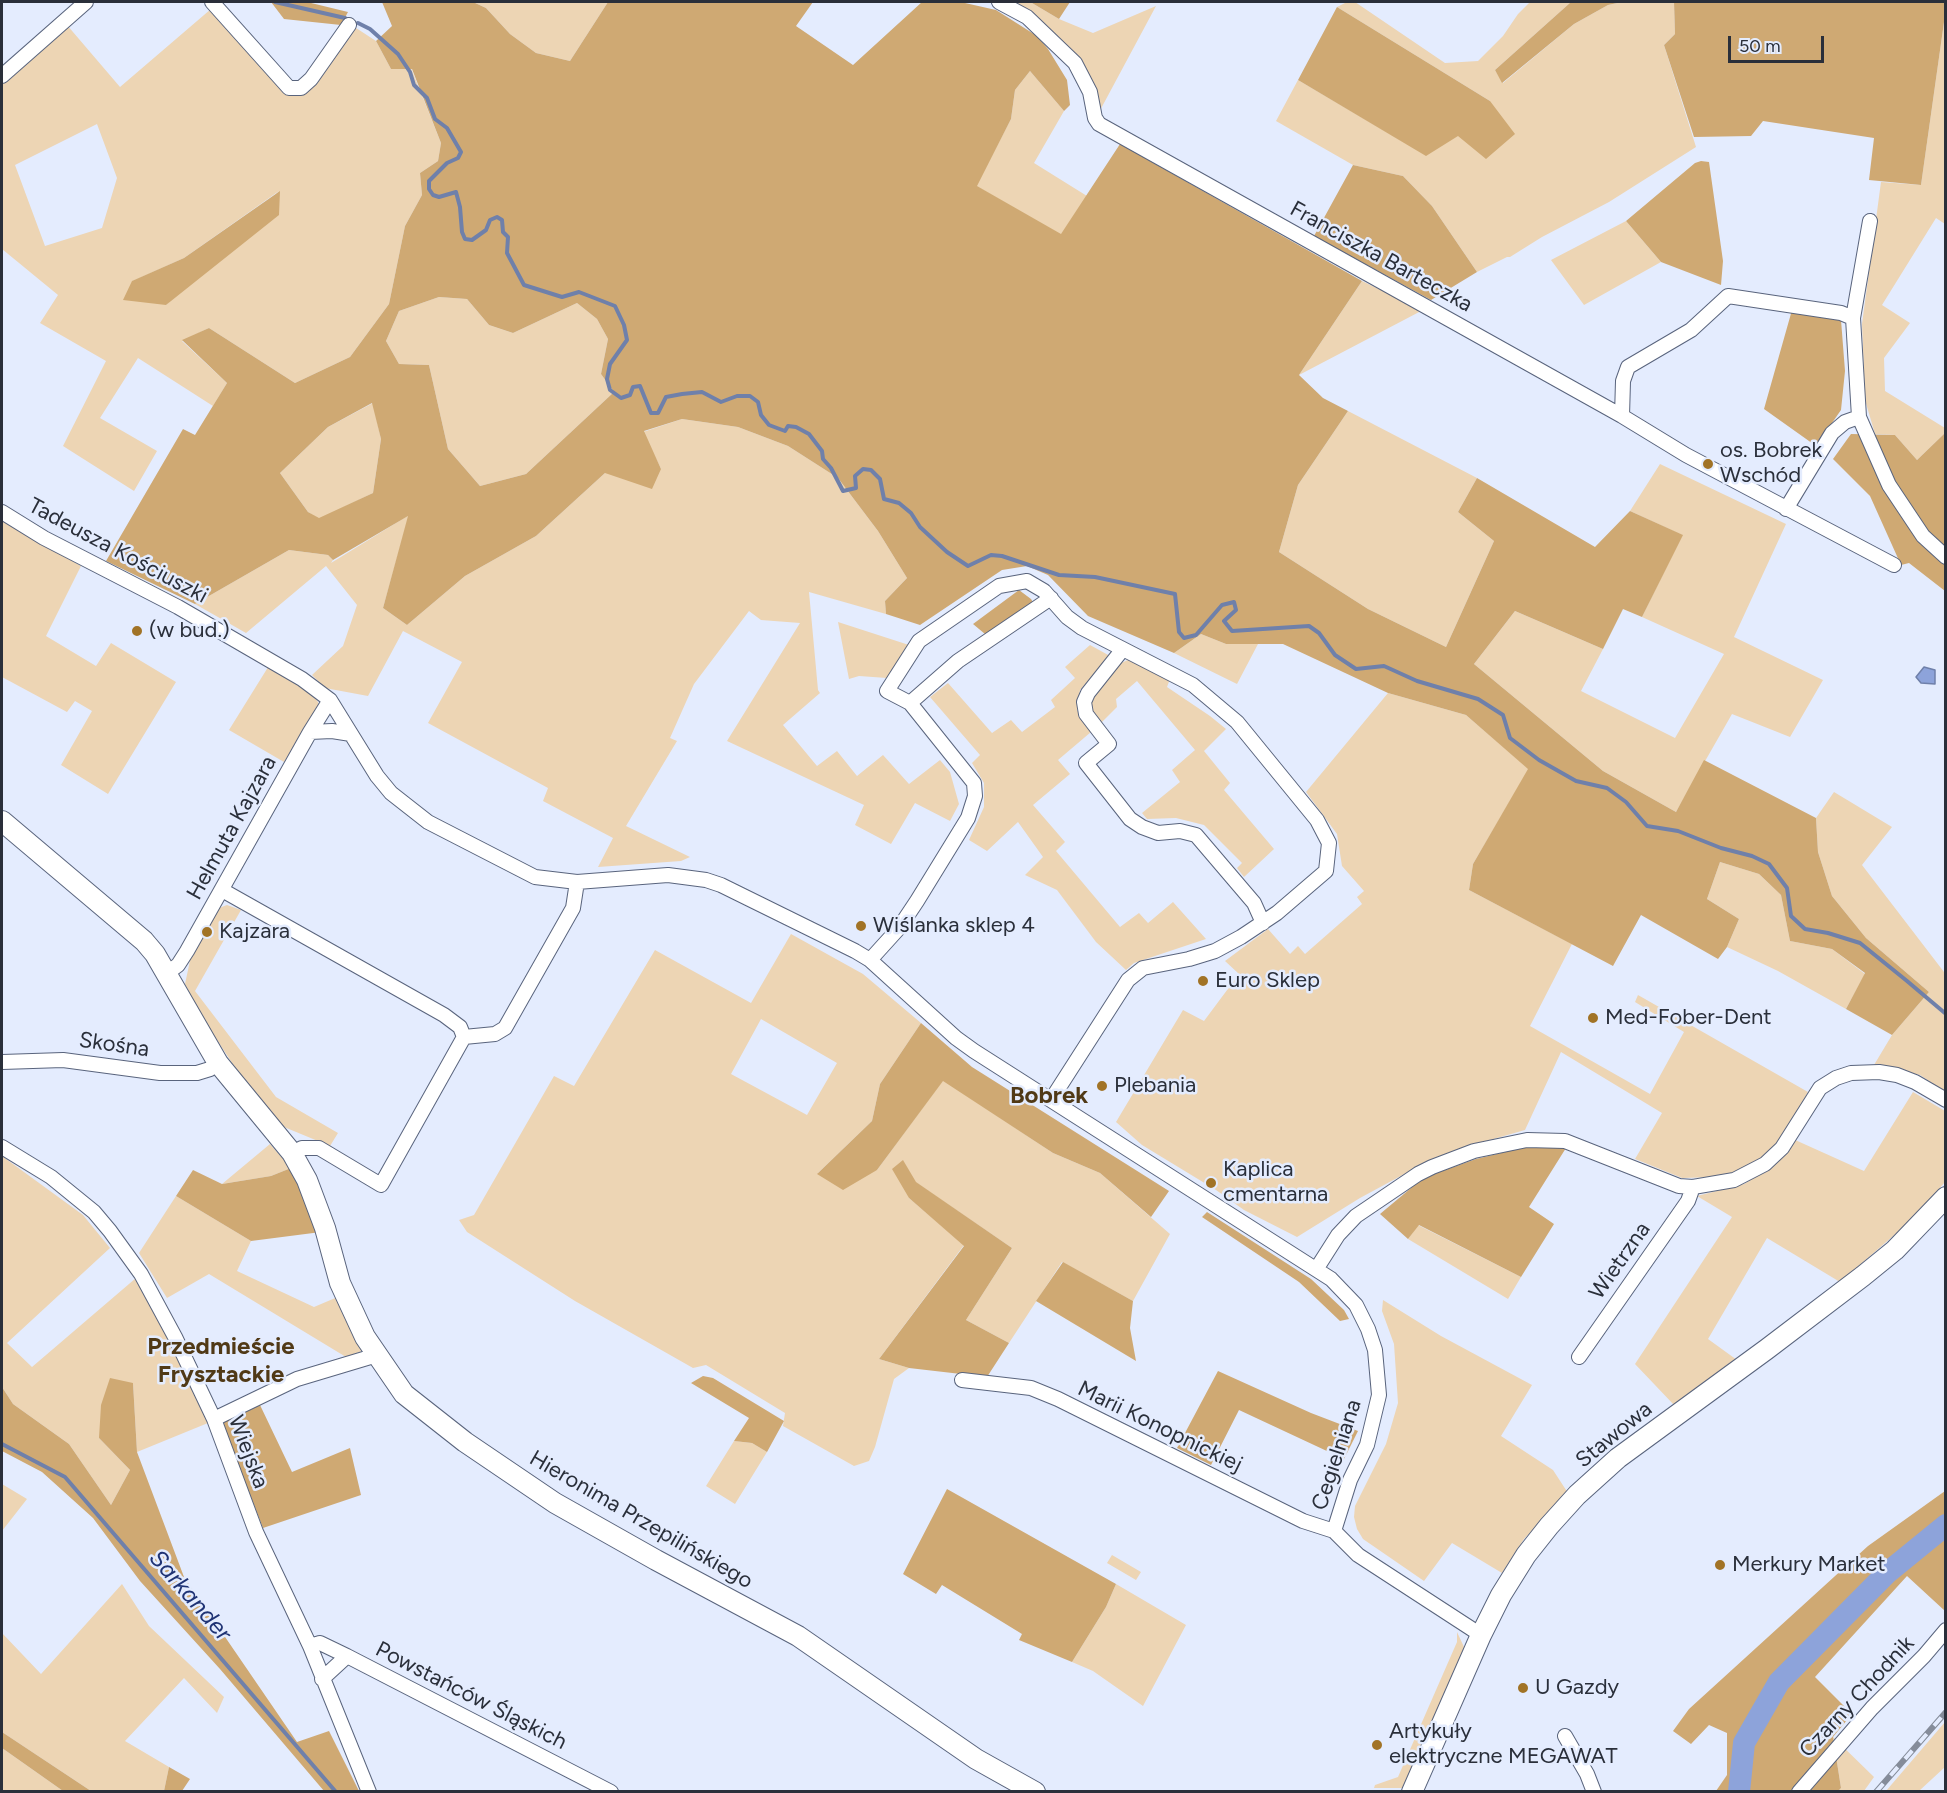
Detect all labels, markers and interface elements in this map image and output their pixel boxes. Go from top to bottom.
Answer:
scale bar [1731,24,1827,62]
text: 50 m [1739,35,1781,57]
street label: Franciszka Barteczka [1285,196,1477,318]
place label: os. Bobrek Wschód [1720,438,1822,490]
marker: os. Bobrek Wschód [1701,457,1715,471]
street label: Tadeusza Kościuszki [24,493,212,609]
place label: (w bud.) [149,618,230,644]
marker: (w bud.) [130,624,144,638]
street label: Helmuta Kajzara [182,751,282,905]
place label: Wiślanka sklep 4 [873,913,1035,939]
place label: Kajzara [219,919,290,945]
marker: Wiślanka sklep 4 [854,919,868,933]
marker: Kajzara [200,925,214,939]
place label: Euro Sklep [1215,968,1320,994]
marker: Euro Sklep [1196,974,1210,988]
place label: Med-Fober-Dent [1605,1005,1772,1031]
marker: Med-Fober-Dent [1586,1011,1600,1025]
street label: Skośna [77,1027,151,1063]
place label: Plebania [1114,1073,1196,1099]
marker: Plebania [1095,1079,1109,1093]
district label: Bobrek [1010,1082,1088,1110]
place label: Kaplica cmentarna [1223,1157,1328,1208]
marker: Kaplica cmentarna [1204,1176,1218,1190]
street label: Wietrzna [1584,1217,1656,1305]
district label: Przedmieście Frysztackie [147,1333,295,1389]
street label: Marii Konopnickiej [1073,1376,1247,1478]
street label: Cegielniana [1307,1396,1367,1514]
street label: Stawowa [1571,1396,1657,1474]
street label: Wiejska [222,1412,274,1492]
street label: Hieronima Przepilińskiego [525,1445,757,1595]
water label: Sarkander [143,1545,237,1647]
place label: Merkury Market [1732,1552,1885,1578]
marker: Merkury Market [1713,1558,1727,1572]
street label: Czarny Chodnik [1794,1631,1920,1763]
street label: Powstańców Śląskich [371,1636,571,1756]
place label: U Gazdy [1535,1675,1619,1701]
marker: U Gazdy [1516,1681,1530,1695]
place label: Artykuły elektryczne MEGAWAT [1389,1719,1618,1771]
marker: Artykuły elektryczne MEGAWAT [1370,1738,1384,1752]

